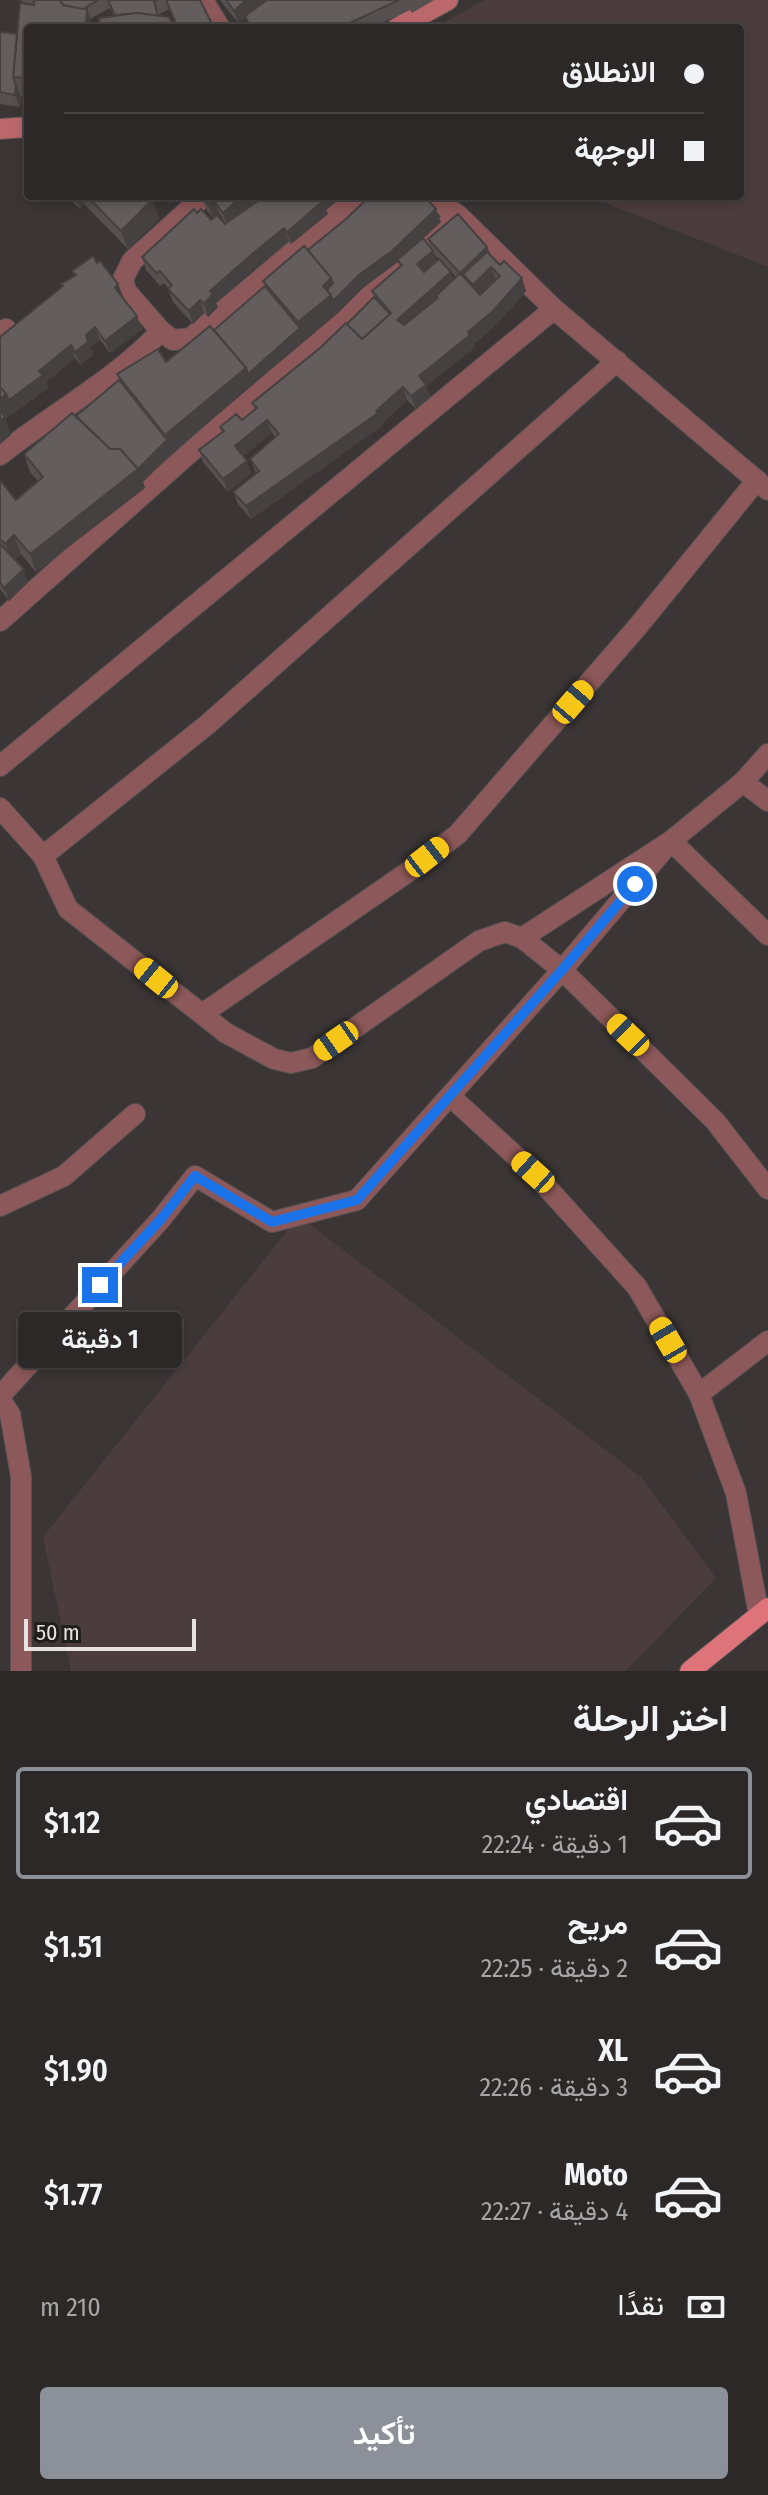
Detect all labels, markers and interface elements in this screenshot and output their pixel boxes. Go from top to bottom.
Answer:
text: الانطلاق [562,54,656,90]
text: الوجهة [574,131,656,167]
car [548,676,598,728]
car [401,833,453,881]
route start [617,866,653,902]
car [130,954,182,1002]
car [602,1010,654,1060]
car [309,1017,363,1065]
car [507,1147,559,1197]
route end [82,1267,118,1303]
callout: 1 دقيقة [18,1313,182,1369]
car [646,1313,690,1367]
text: 1 دقيقة [61,1324,139,1355]
scale bar [24,1615,196,1651]
text: 50 m [36,1619,80,1646]
text: اختر الرحلة [573,1697,728,1741]
text: اقتصادي [525,1782,628,1818]
icon: car [652,1787,724,1859]
text: $1.12 [44,1805,100,1841]
text: 1 دقيقة · 22:24 [482,1829,628,1860]
text: مريح [568,1906,628,1942]
icon: car [652,1911,724,1983]
text: $1.51 [44,1929,103,1965]
text: 2 دقيقة · 22:25 [481,1953,628,1984]
text: XL [598,2033,628,2069]
icon: car [652,2035,724,2107]
text: $1.90 [44,2053,108,2089]
text: 3 دقيقة · 22:26 [479,2072,628,2103]
text: Moto [564,2157,628,2193]
icon: car [652,2159,724,2231]
text: $1.77 [44,2177,102,2213]
text: 4 دقيقة · 22:27 [481,2196,628,2227]
icon: cash [684,2285,728,2329]
text: نقدًا [618,2287,664,2323]
text: 210 m [40,2292,101,2323]
button: تأكيد [40,2387,728,2479]

